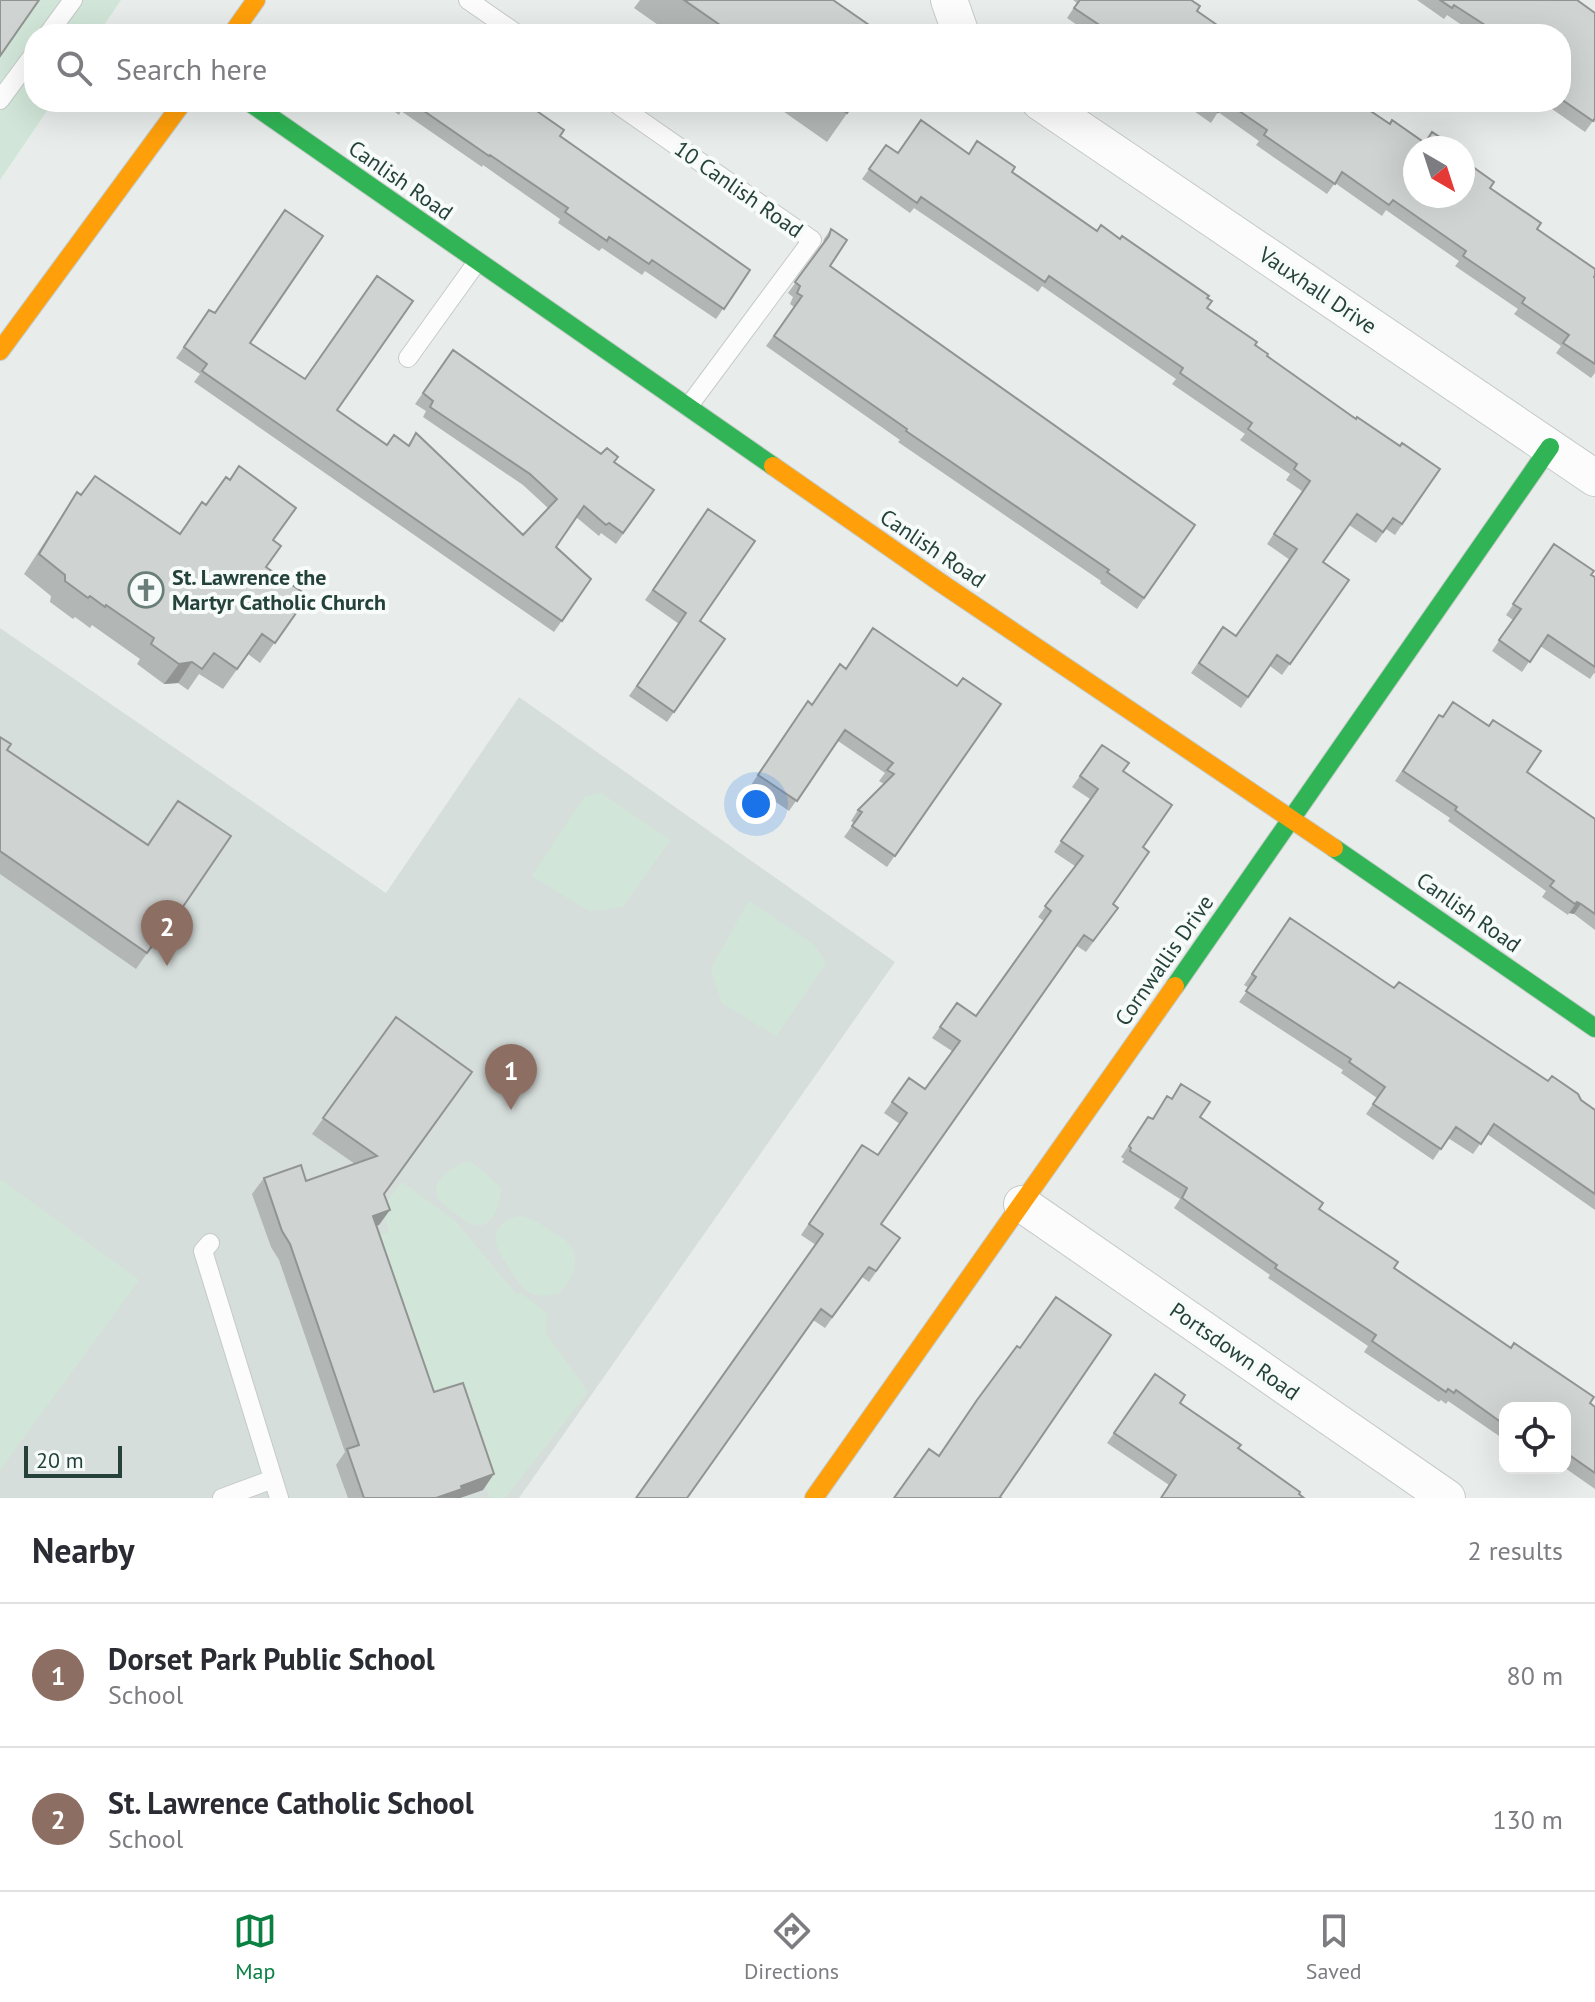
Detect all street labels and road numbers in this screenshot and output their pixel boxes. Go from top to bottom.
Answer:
street label: Canlish Road [343,134,459,226]
street label: 10 Canlish Road [669,134,809,244]
street label: Vauxhall Drive [1253,240,1382,340]
street label: Canlish Road [875,503,991,593]
street label: Canlish Road [1411,866,1527,958]
street label: Cornwallis Drive [1109,889,1219,1031]
street label: Portsdown Road [1165,1296,1305,1406]

